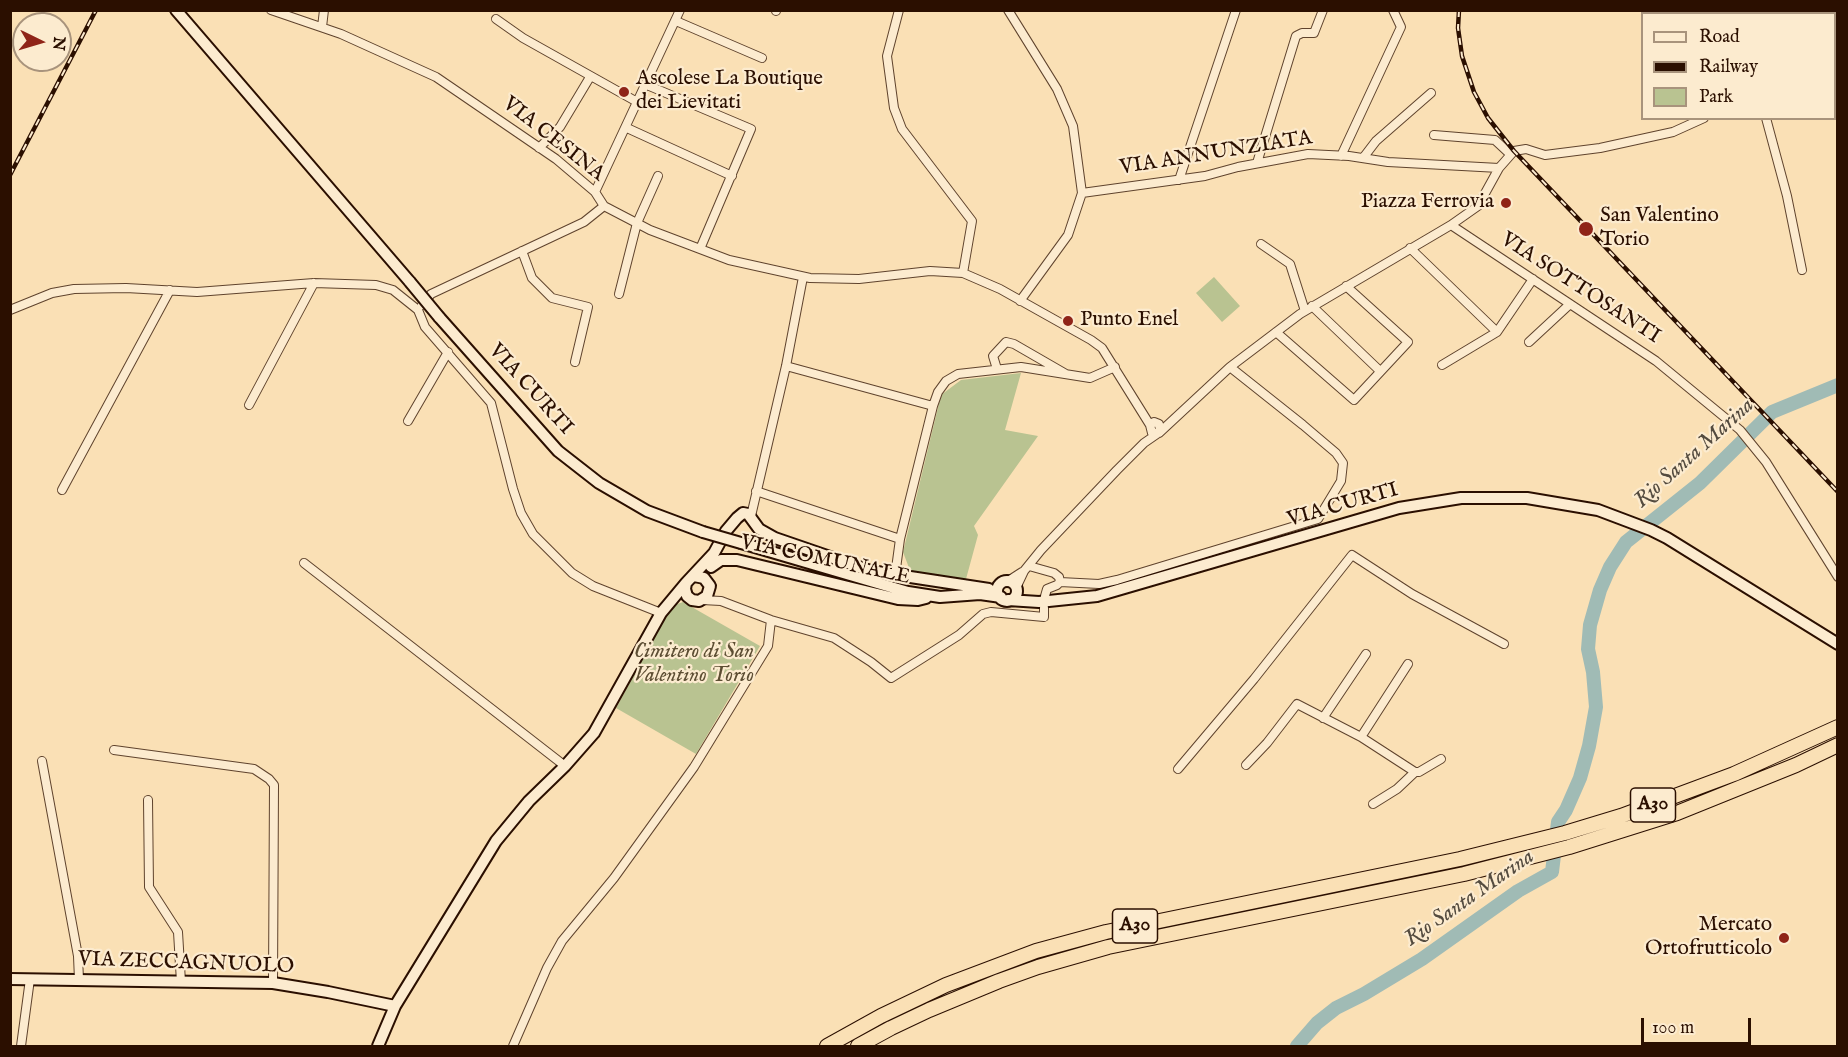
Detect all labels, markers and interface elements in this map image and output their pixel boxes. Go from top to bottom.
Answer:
north arrow [12,12,72,72]
legend [1641,12,1836,120]
text: Road [1699,26,1740,49]
text: N [47,36,69,51]
text: Railway [1699,56,1758,79]
place label: Ascolese La Boutique dei Lievitati [636,67,823,117]
marker: Ascolese La Boutique dei Lievitati [617,85,631,99]
text: Park [1699,86,1733,109]
street label: VIA CESINA [497,92,609,188]
street label: VIA ANNUNZIATA [1118,126,1314,182]
place label: Piazza Ferrovia [1361,190,1494,216]
marker: Piazza Ferrovia [1499,196,1513,210]
place label: San Valentino Torio [1600,204,1719,254]
marker: San Valentino Torio [1577,220,1595,238]
street label: VIA SOTTOSANTI [1495,228,1665,350]
place label: Punto Enel [1080,308,1178,334]
marker: Punto Enel [1061,314,1075,328]
street label: VIA CURTI [482,339,578,441]
water label: Rio Santa Marina [1630,393,1760,515]
street label: VIA CURTI [1285,478,1401,534]
street label: VIA COMUNALE [738,531,912,591]
park label: Cimitero di San Valentino Torio [634,640,754,690]
road number: A30 [1630,788,1676,822]
water label: Rio Santa Marina [1400,845,1540,953]
road number: A30 [1112,909,1158,943]
place label: Mercato Ortofrutticolo [1645,913,1772,963]
marker: Mercato Ortofrutticolo [1777,931,1791,945]
street label: VIA ZECCAGNUOLO [77,948,295,980]
scale bar [1644,1006,1754,1044]
text: 100 m [1652,1017,1694,1040]

